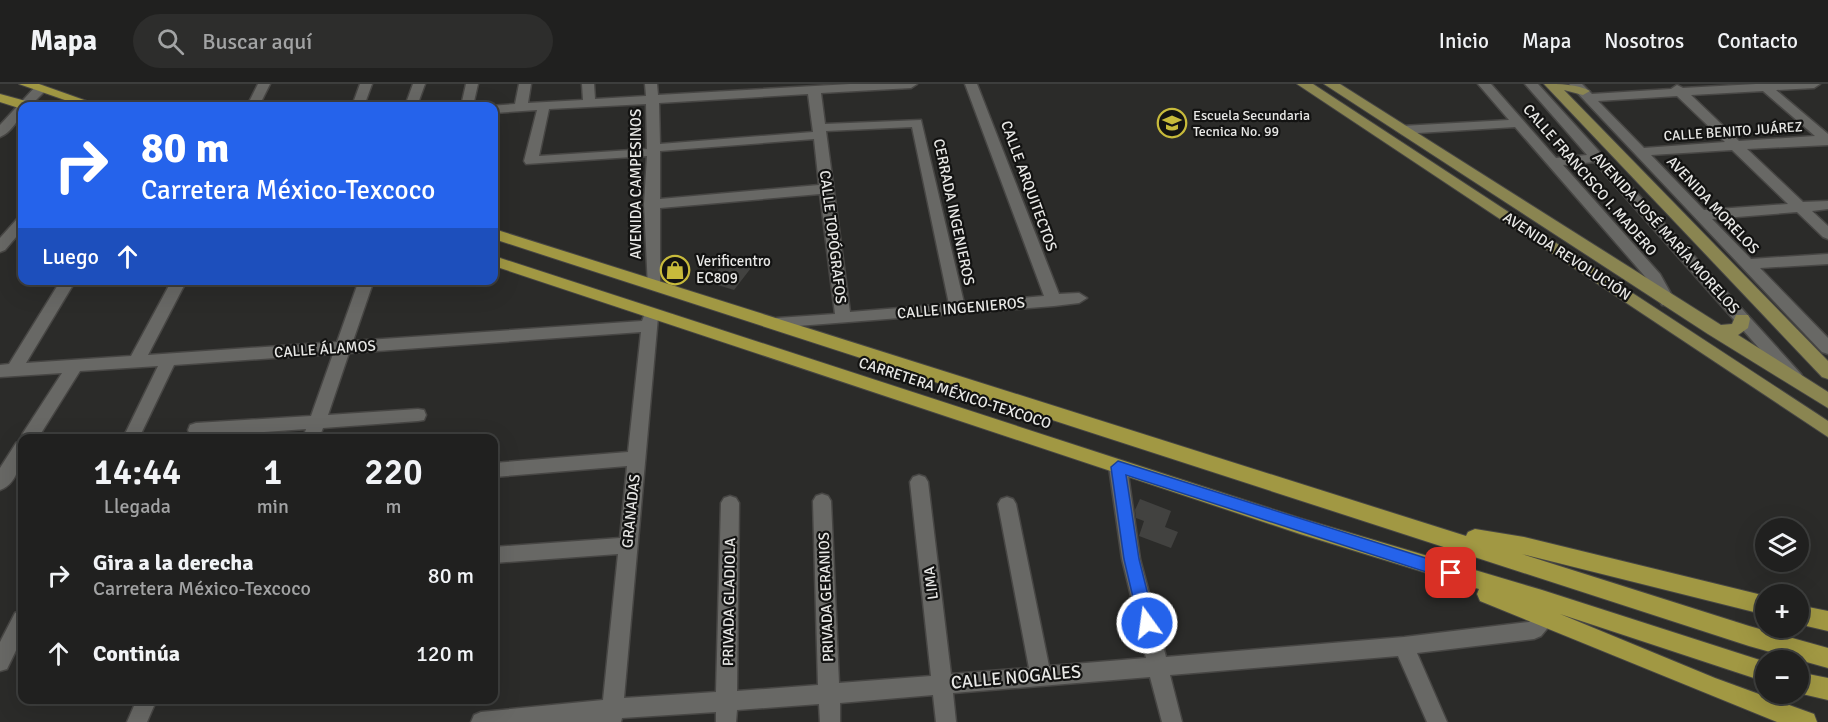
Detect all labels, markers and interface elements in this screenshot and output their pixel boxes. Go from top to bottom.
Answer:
search box [133,14,553,68]
text: Mapa [30,24,97,58]
icon: search [154,25,187,58]
text: Buscar aquí [202,28,312,55]
text: Inicio [1439,28,1489,54]
text: Mapa [1522,28,1571,54]
text: Nosotros [1604,28,1684,54]
text: Contacto [1717,28,1798,54]
street label: CALLE FRANCISCO I. MADERO [1519,100,1661,260]
school or university icon: Escuela Secundaria Tecnica No. 99 [1156,107,1188,139]
place label: Escuela Secundaria Tecnica No. 99 [1193,107,1310,140]
street label: AVENIDA CAMPESINOS [627,109,645,259]
street label: CALLE ARQUITECTOS [997,118,1061,254]
street label: CALLE BENITO JUÁREZ [1663,118,1803,145]
text: 80 m [141,123,230,174]
icon: right [42,126,120,204]
street label: CERRADA INGENIEROS [930,137,978,287]
street label: AVENIDA JOSÉ MARÍA MORELOS [1589,148,1744,317]
street label: AVENIDA MORELOS [1663,152,1763,258]
street label: CALLE TOPÓGRAFOS [816,169,851,305]
text: Carretera México-Texcoco [141,174,435,207]
street label: AVENIDA REVOLUCIÓN [1500,207,1635,304]
icon: ahead [111,240,144,273]
text: Luego [42,243,99,270]
place label: Verificentro EC809 [696,252,771,287]
shop icon: Verificentro EC809 [659,254,691,286]
street label: CALLE INGENIEROS [896,293,1026,323]
street label: CALLE ÁLAMOS [274,335,376,362]
street label: CARRETERA MÉXICO-TEXCOCO [857,352,1054,433]
text: 14:44 [93,450,181,495]
text: 1 [263,450,283,495]
text: 220 [364,450,423,495]
street label: GRANADAS [618,473,644,549]
text: Llegada [104,494,171,519]
text: min [257,494,289,519]
text: m [385,494,401,519]
map controls [1755,518,1809,704]
button: layers [1755,518,1809,572]
street label: PRIVADA GERANIOS [815,532,837,662]
street label: PRIVADA GLADIOLA [719,538,739,666]
pin [1425,547,1476,598]
text: Gira a la derecha [93,549,254,576]
icon: arrive [1434,556,1467,589]
icon: right [42,559,75,592]
text: 80 m [428,562,474,589]
street label: LIMA [920,565,942,601]
text: Carretera México-Texcoco [93,576,311,601]
button: + [1755,584,1809,638]
position arrow [1115,591,1179,655]
icon: ahead [42,637,75,670]
text: Continúa [93,640,180,667]
text: 120 m [416,640,474,667]
button: − [1755,650,1809,704]
street label: CALLE NOGALES [950,660,1082,694]

